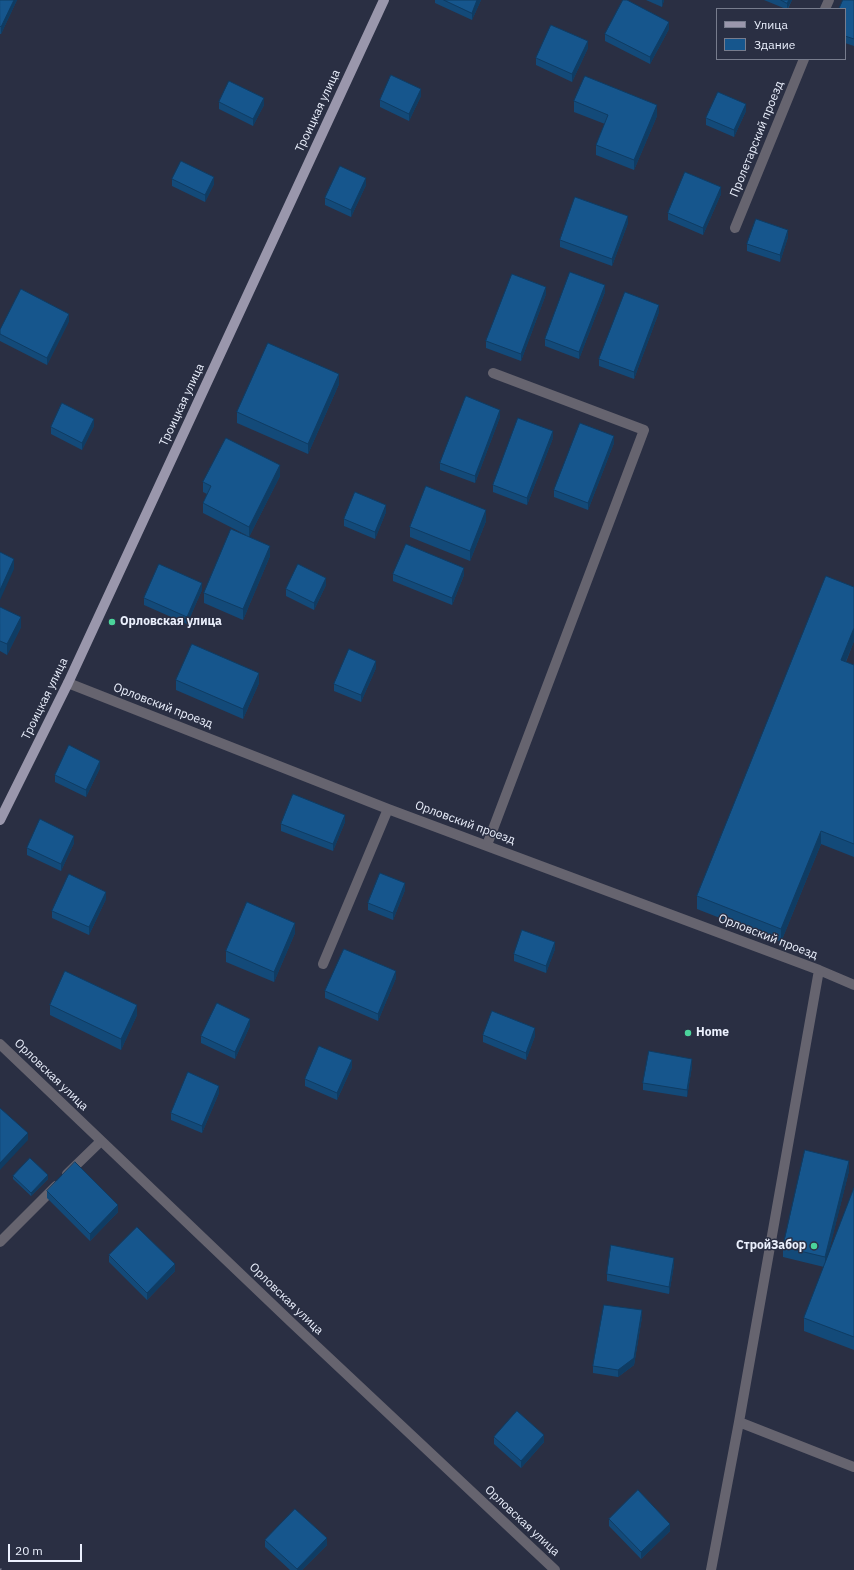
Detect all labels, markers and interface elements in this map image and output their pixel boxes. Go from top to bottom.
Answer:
legend [716,8,846,60]
text: Улица [754,17,788,32]
text: Здание [754,37,795,52]
street label: Троицкая улица [293,67,343,155]
street label: Пролетарский проезд [727,79,787,199]
street label: Троицкая улица [157,361,207,449]
place label: Орловская улица [120,615,222,629]
marker: Орловская улица [107,617,117,627]
street label: Троицкая улица [19,656,71,742]
street label: Орловский проезд [111,680,215,732]
street label: Орловский проезд [413,798,517,848]
street label: Орловский проезд [716,911,820,963]
place label: Home [696,1026,729,1040]
marker: Home [683,1028,693,1038]
street label: Орловская улица [11,1036,91,1114]
place label: СтройЗабор [736,1239,806,1253]
marker: СтройЗабор [809,1241,819,1251]
street label: Орловская улица [246,1260,326,1338]
street label: Орловская улица [482,1483,562,1559]
scale bar [10,1536,84,1562]
text: 20 m [15,1543,43,1558]

